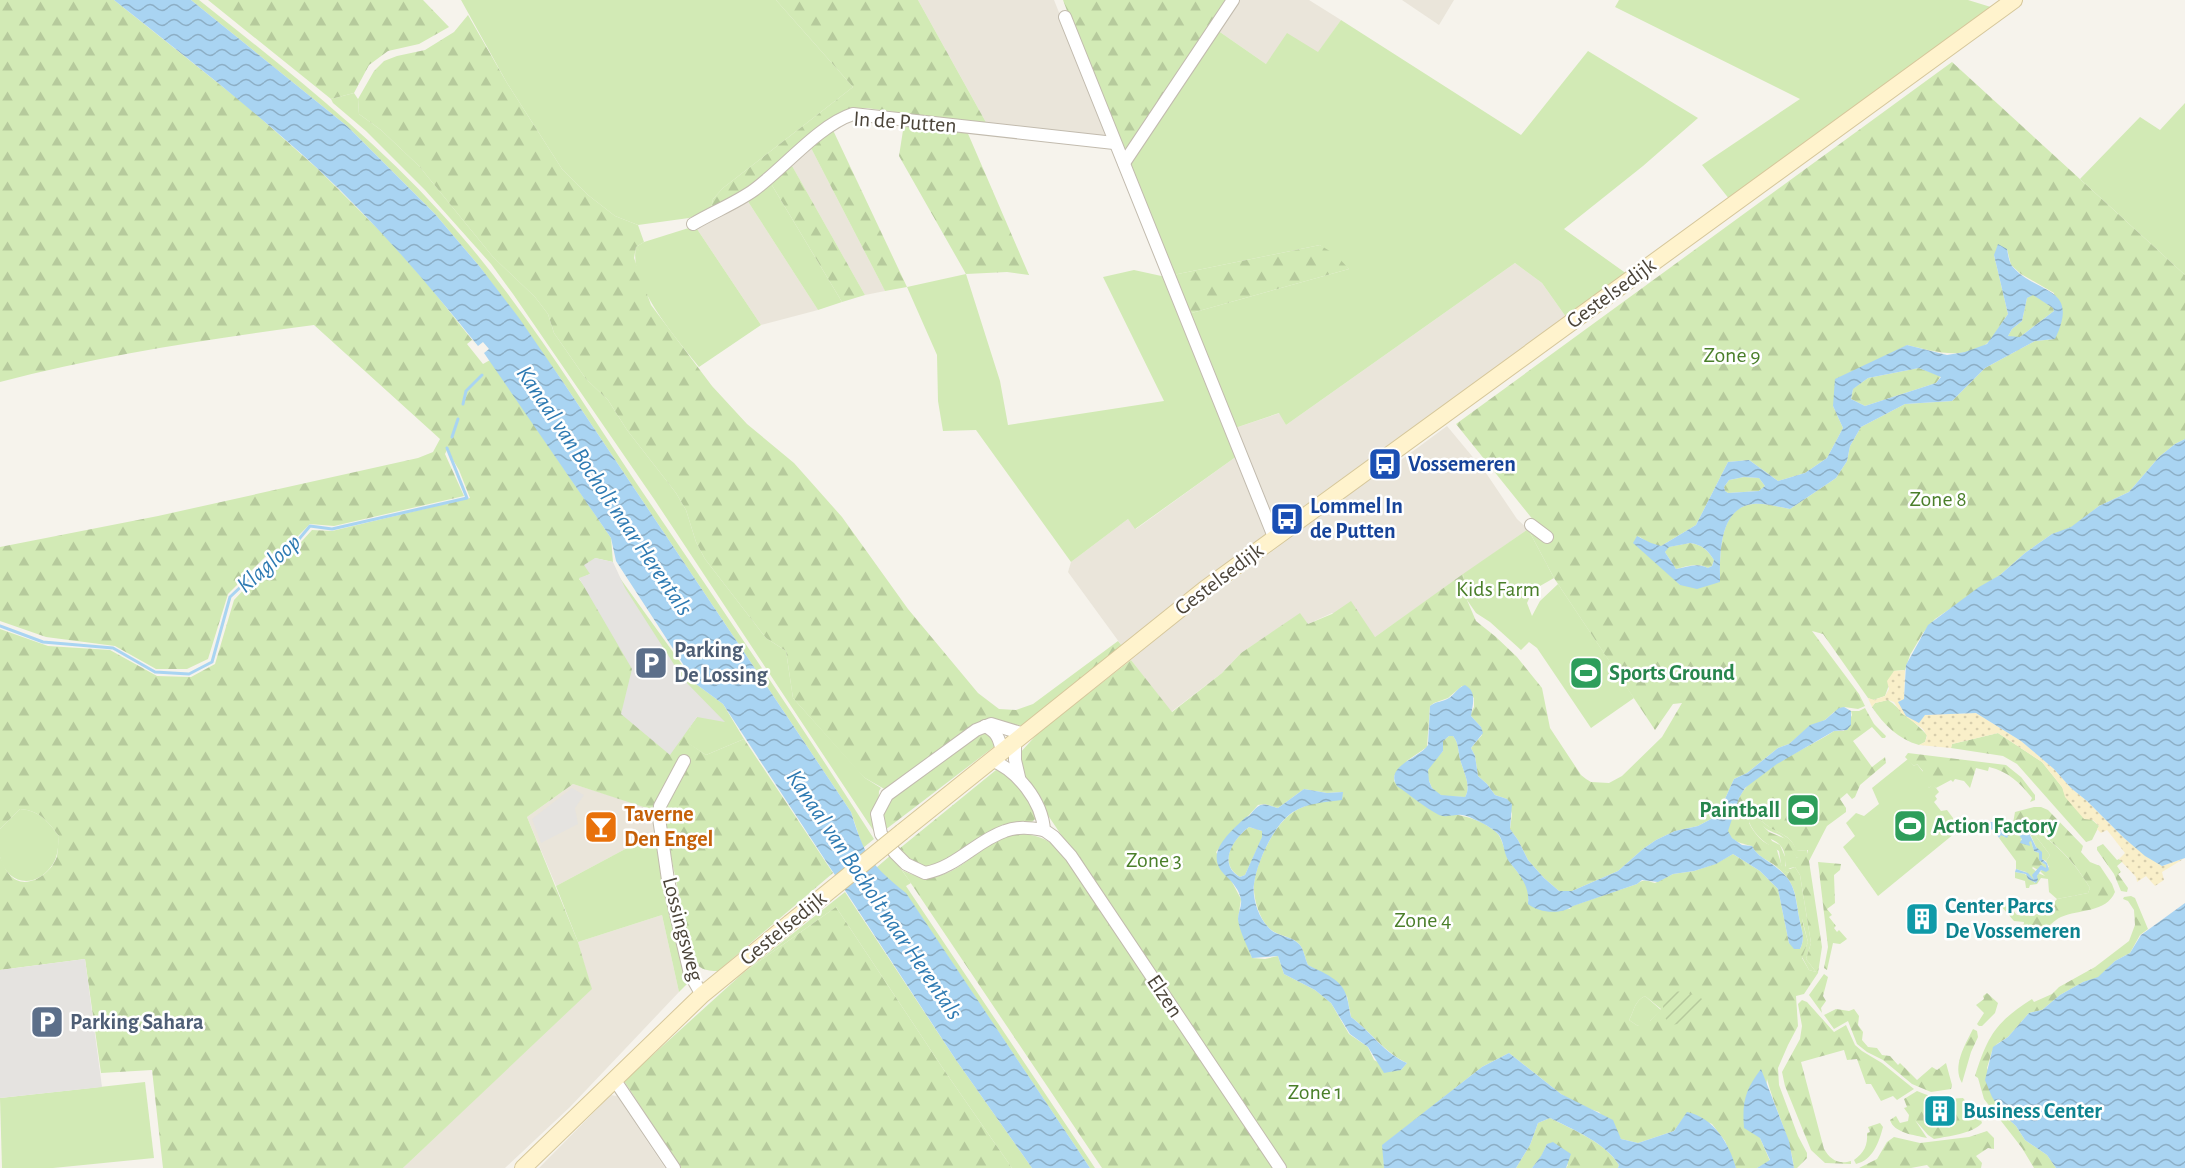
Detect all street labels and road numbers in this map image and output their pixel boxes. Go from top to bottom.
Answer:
street label: In de Putten [853,107,957,137]
street label: Gestelsedijk [1562,253,1660,333]
street label: Gestelsedijk [1171,539,1267,619]
street label: Lossingsweg [659,875,707,984]
street label: Gestelsedijk [736,887,830,969]
street label: Elzen [1143,971,1187,1021]

